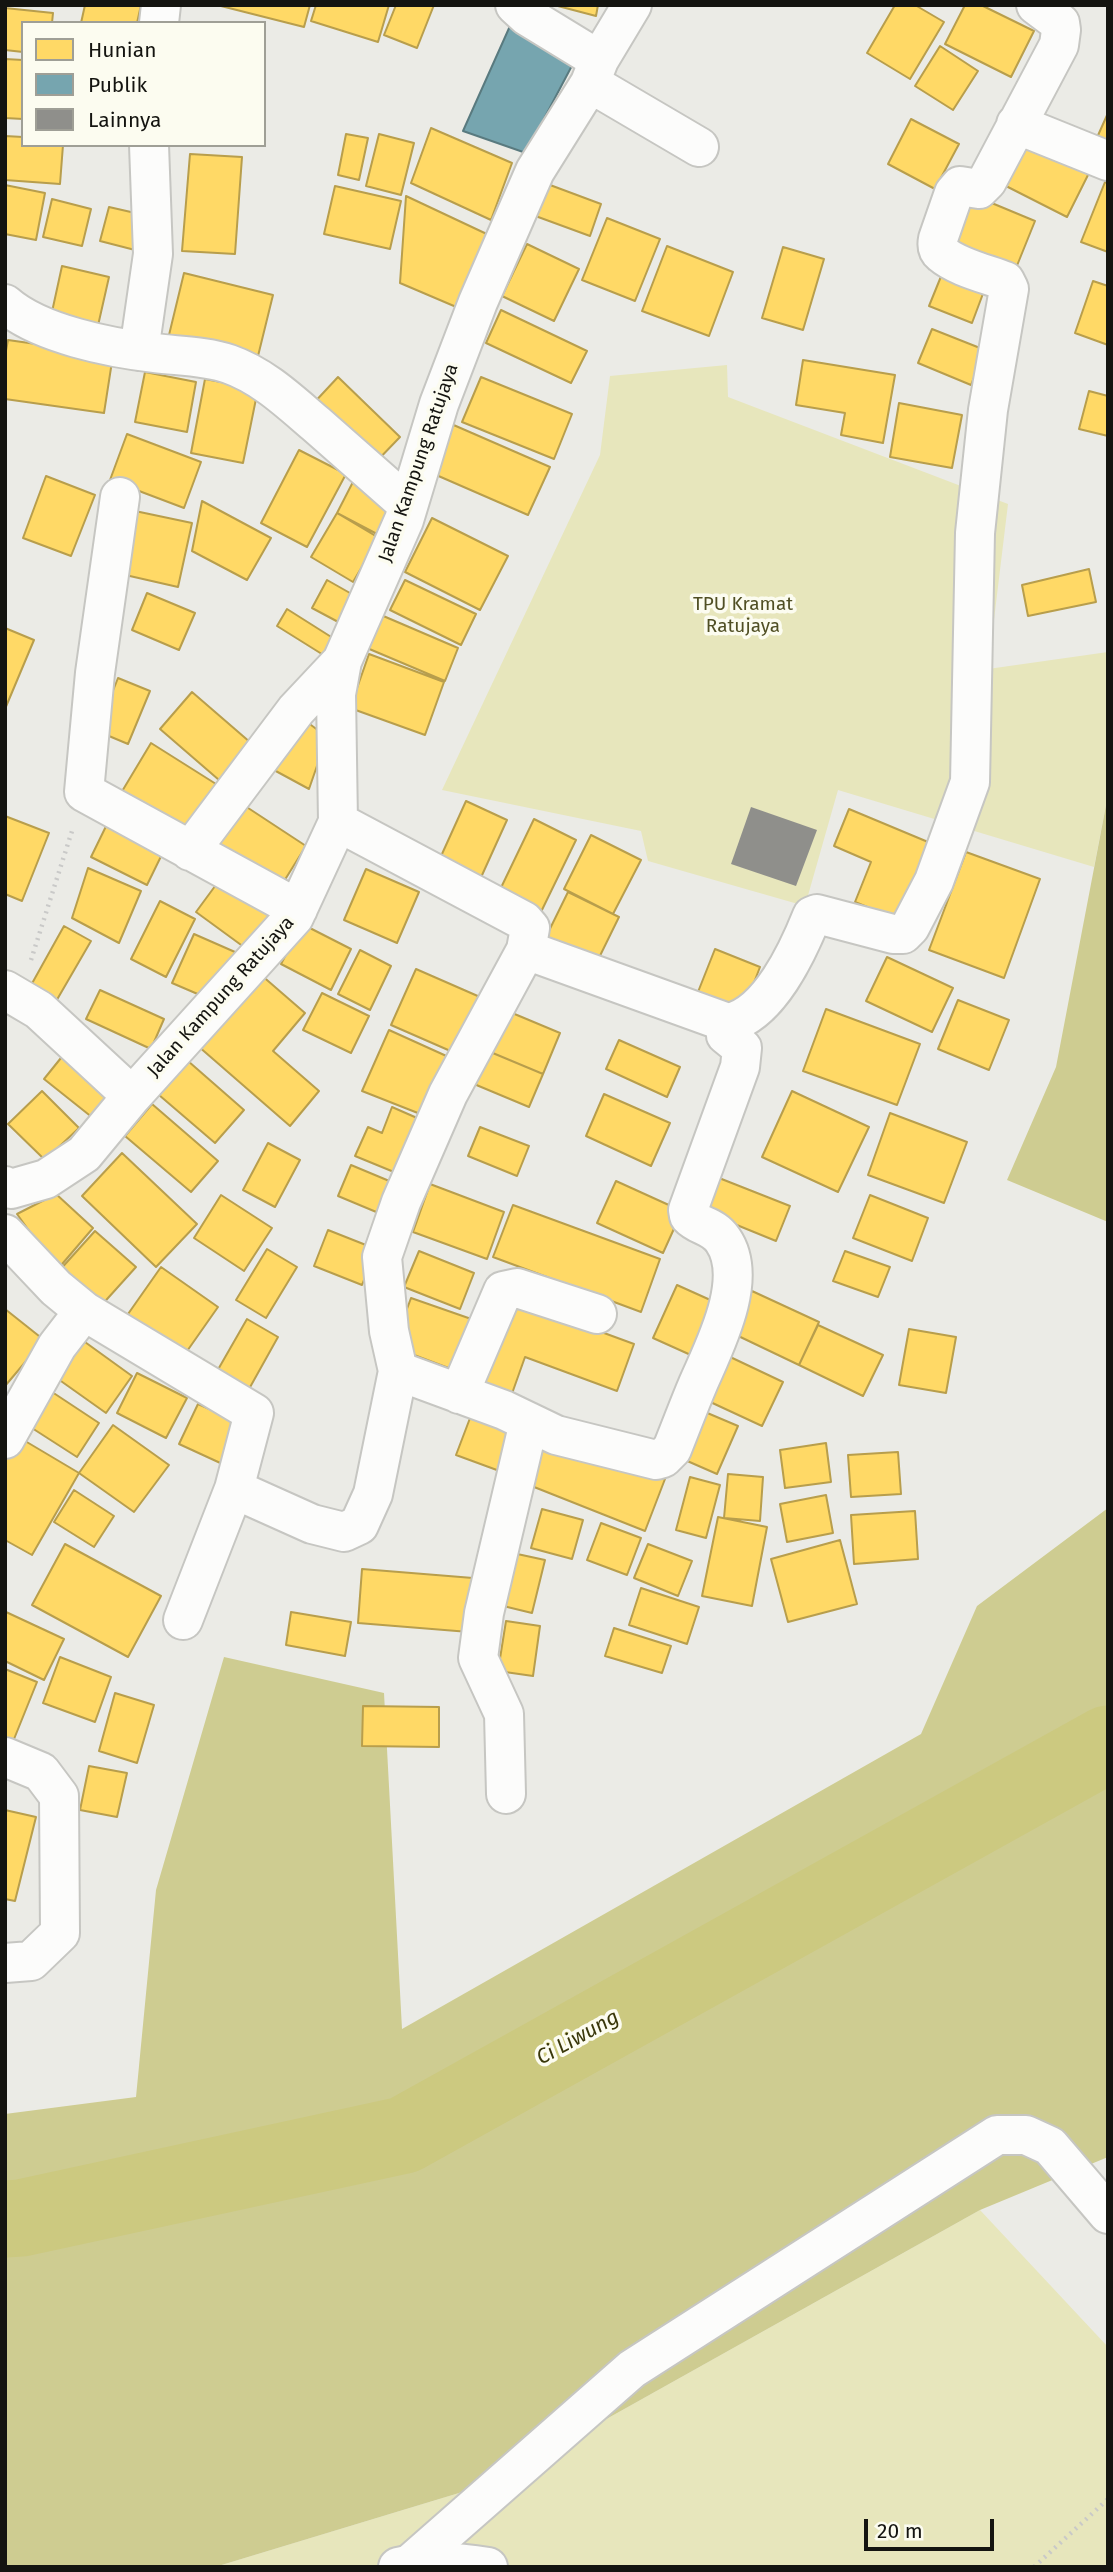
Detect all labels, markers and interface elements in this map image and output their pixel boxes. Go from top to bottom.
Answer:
legend [21,21,266,147]
text: Hunian [88,37,156,63]
text: Publik [88,72,147,98]
text: Lainnya [88,107,161,133]
street label: Jalan Kampung Ratujaya [374,361,464,565]
park label: TPU Kramat Ratujaya [693,594,793,638]
street label: Jalan Kampung Ratujaya [143,912,299,1082]
water label: Ci Liwung [532,2005,624,2071]
scale bar [868,2506,998,2550]
text: 20 m [877,2518,923,2544]

